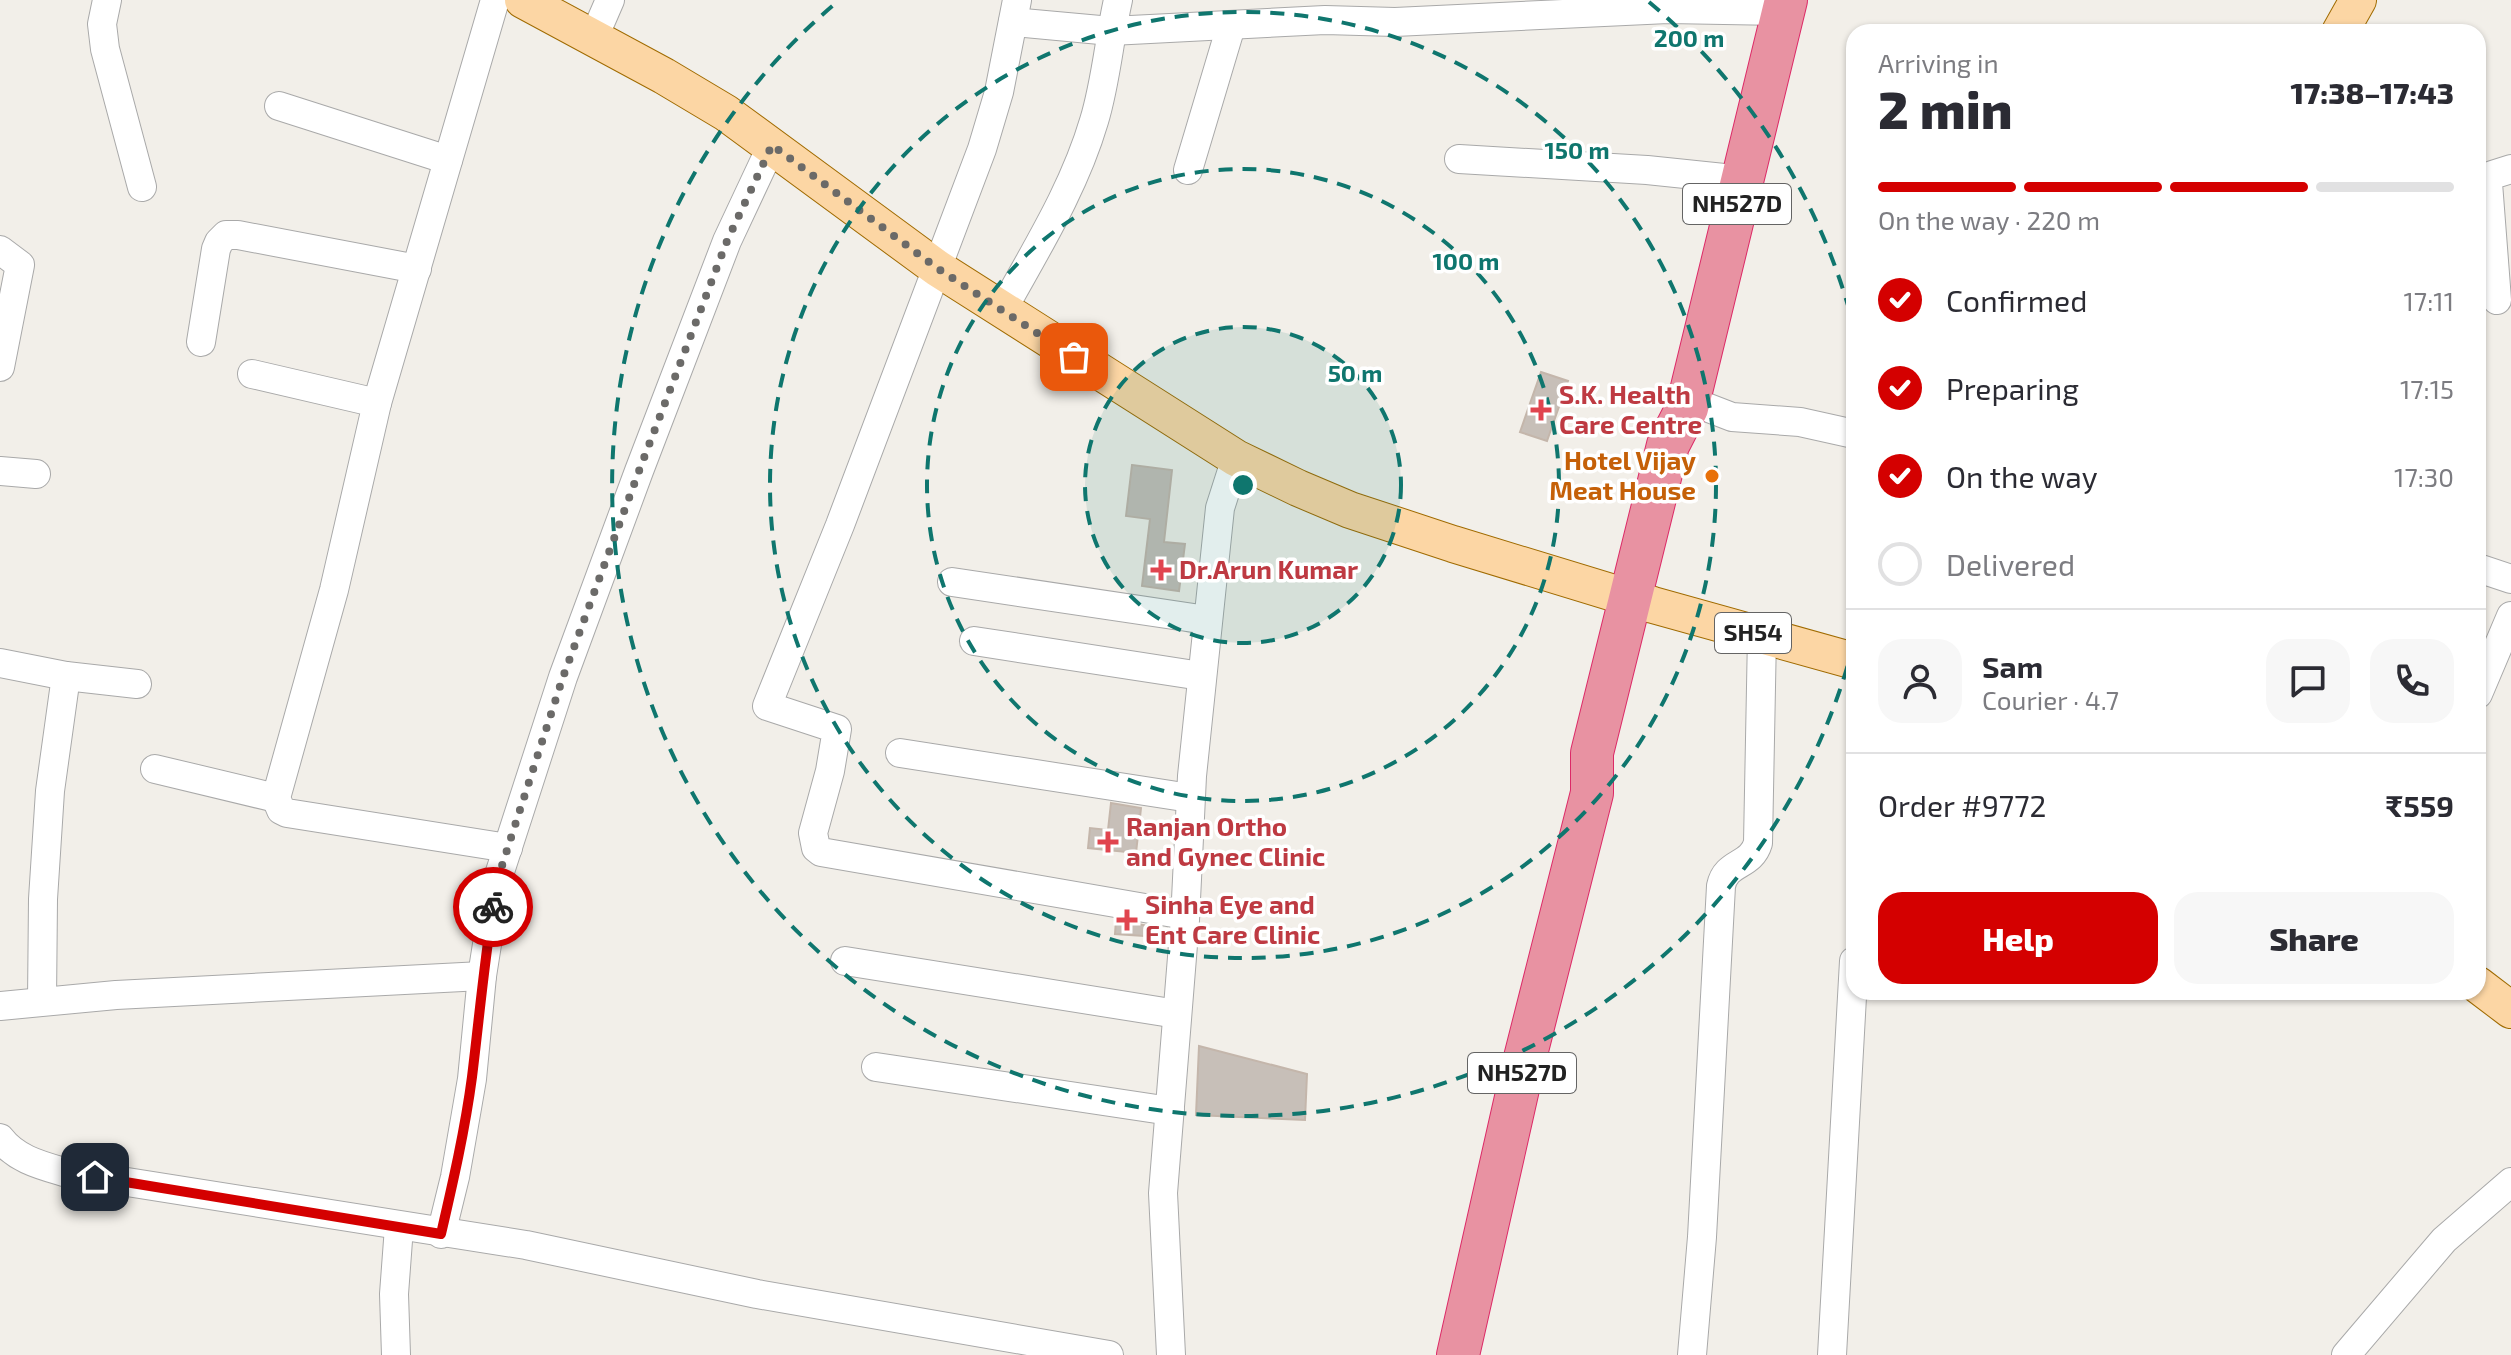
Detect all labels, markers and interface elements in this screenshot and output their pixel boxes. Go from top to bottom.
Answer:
text: 200 m [1654,23,1724,52]
text: Arriving in [1878,47,1999,78]
text: 17:38–17:43 [2291,74,2454,110]
text: 2 min [1878,77,2013,139]
text: 150 m [1544,135,1610,164]
road number: NH527D [1683,184,1791,224]
text: On the way · 220 m [1878,204,2100,235]
text: 100 m [1433,246,1499,275]
icon: check [1878,278,1922,322]
text: Confirmed [1946,282,2087,318]
text: 17:11 [2404,285,2454,316]
pin [1040,323,1108,391]
icon: bag [1052,335,1096,379]
text: 50 m [1328,358,1382,387]
icon: check [1878,366,1922,410]
text: Preparing [1946,370,2079,406]
text: 17:15 [2400,373,2454,404]
place label: S.K. Health Care Centre [1559,378,1702,439]
marker: S.K. Health Care Centre [1530,399,1552,421]
place label: Hotel Vijay Meat House [1549,444,1696,505]
icon: check [1878,454,1922,498]
text: On the way [1946,458,2098,494]
text: 17:30 [2394,461,2454,492]
marker: Hotel Vijay Meat House [1703,467,1721,485]
centre of rings [1229,471,1257,499]
text: Delivered [1946,546,2075,582]
place label: Dr.Arun Kumar [1179,553,1358,584]
marker: Dr.Arun Kumar [1150,559,1172,581]
road number: SH54 [1715,613,1791,653]
button: person [1878,639,1962,723]
button: chat [2266,639,2350,723]
button: phone [2370,639,2454,723]
text: Sam [1982,648,2043,684]
text: Courier · 4.7 [1982,684,2119,715]
text: Order #9772 [1878,787,2046,823]
text: ₹559 [2385,787,2454,823]
place label: Ranjan Ortho and Gynec Clinic [1126,810,1325,872]
marker: Ranjan Ortho and Gynec Clinic [1097,831,1119,853]
courier [453,867,533,947]
icon: bike [471,885,515,929]
place label: Sinha Eye and Ent Care Clinic [1145,888,1320,949]
button: Help [1878,892,2158,984]
button: Share [2174,892,2454,984]
marker: Sinha Eye and Ent Care Clinic [1116,909,1138,931]
road number: NH527D [1468,1053,1576,1093]
pin [61,1143,129,1211]
icon: home [73,1155,117,1199]

